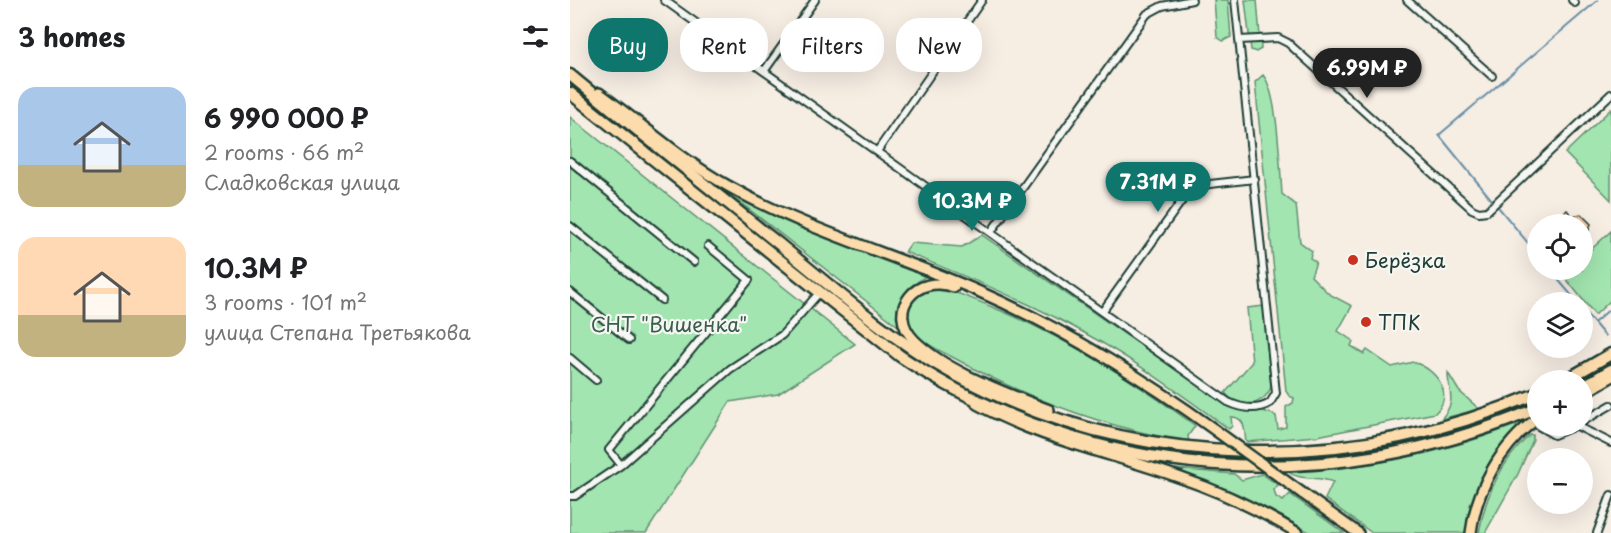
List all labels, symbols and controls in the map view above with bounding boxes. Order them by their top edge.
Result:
text: 3 homes [18,17,125,56]
chip: Buy [588,18,668,72]
chip: Rent [680,18,768,72]
chip: Filters [780,18,884,72]
chip: New [896,18,982,72]
icon: filters [519,20,552,53]
pin: 6.99M ₽ [1312,48,1422,99]
text: 6.99M ₽ [1327,52,1407,82]
text: 6 990 000 ₽ [204,98,368,137]
icon: home [66,111,138,183]
text: 2 rooms · 66 m² [204,137,364,167]
pin: 7.31M ₽ [1103,162,1213,213]
text: 7.31M ₽ [1120,166,1196,196]
text: Сладковская улица [204,167,400,197]
pin: 10.3M ₽ [917,181,1027,232]
text: 10.3M ₽ [932,185,1012,215]
map controls [1527,214,1593,514]
button: locate [1527,214,1593,280]
place label: Берёзка [1365,245,1446,275]
text: 10.3M ₽ [204,248,308,287]
marker: Берёзка [1346,253,1360,267]
icon: home [66,261,138,333]
text: 3 rooms · 101 m² [204,287,367,317]
button: layers [1527,292,1593,358]
place label: ТПК [1378,307,1420,337]
park label: СНТ "Вишенка" [591,309,747,339]
marker: ТПК [1359,315,1373,329]
text: улица Степана Третьякова [204,317,471,347]
button: + [1527,370,1593,436]
button: − [1527,448,1593,514]

